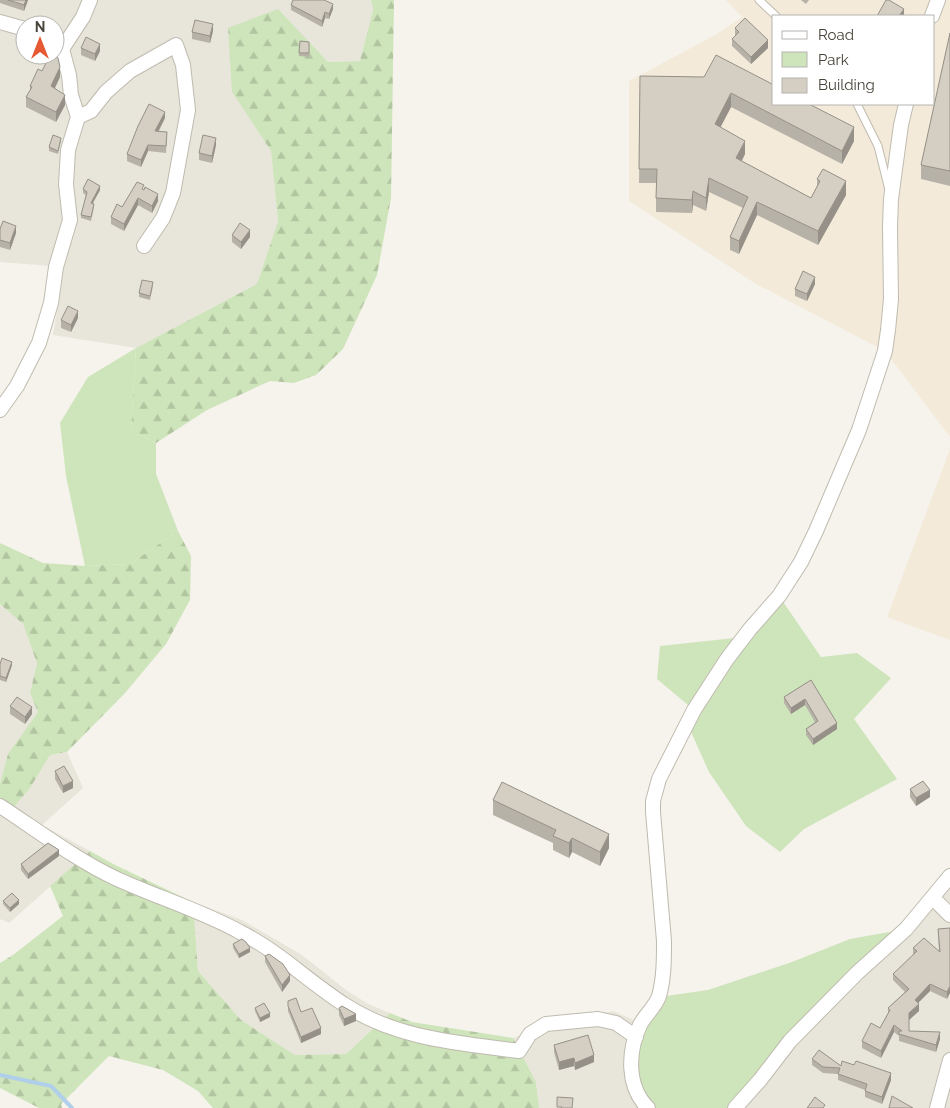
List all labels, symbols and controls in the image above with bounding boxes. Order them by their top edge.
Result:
north arrow [15,15,65,65]
legend [772,15,935,105]
text: N [35,19,45,35]
text: Road [818,26,854,44]
text: Park [818,51,849,69]
text: Building [818,76,875,94]

